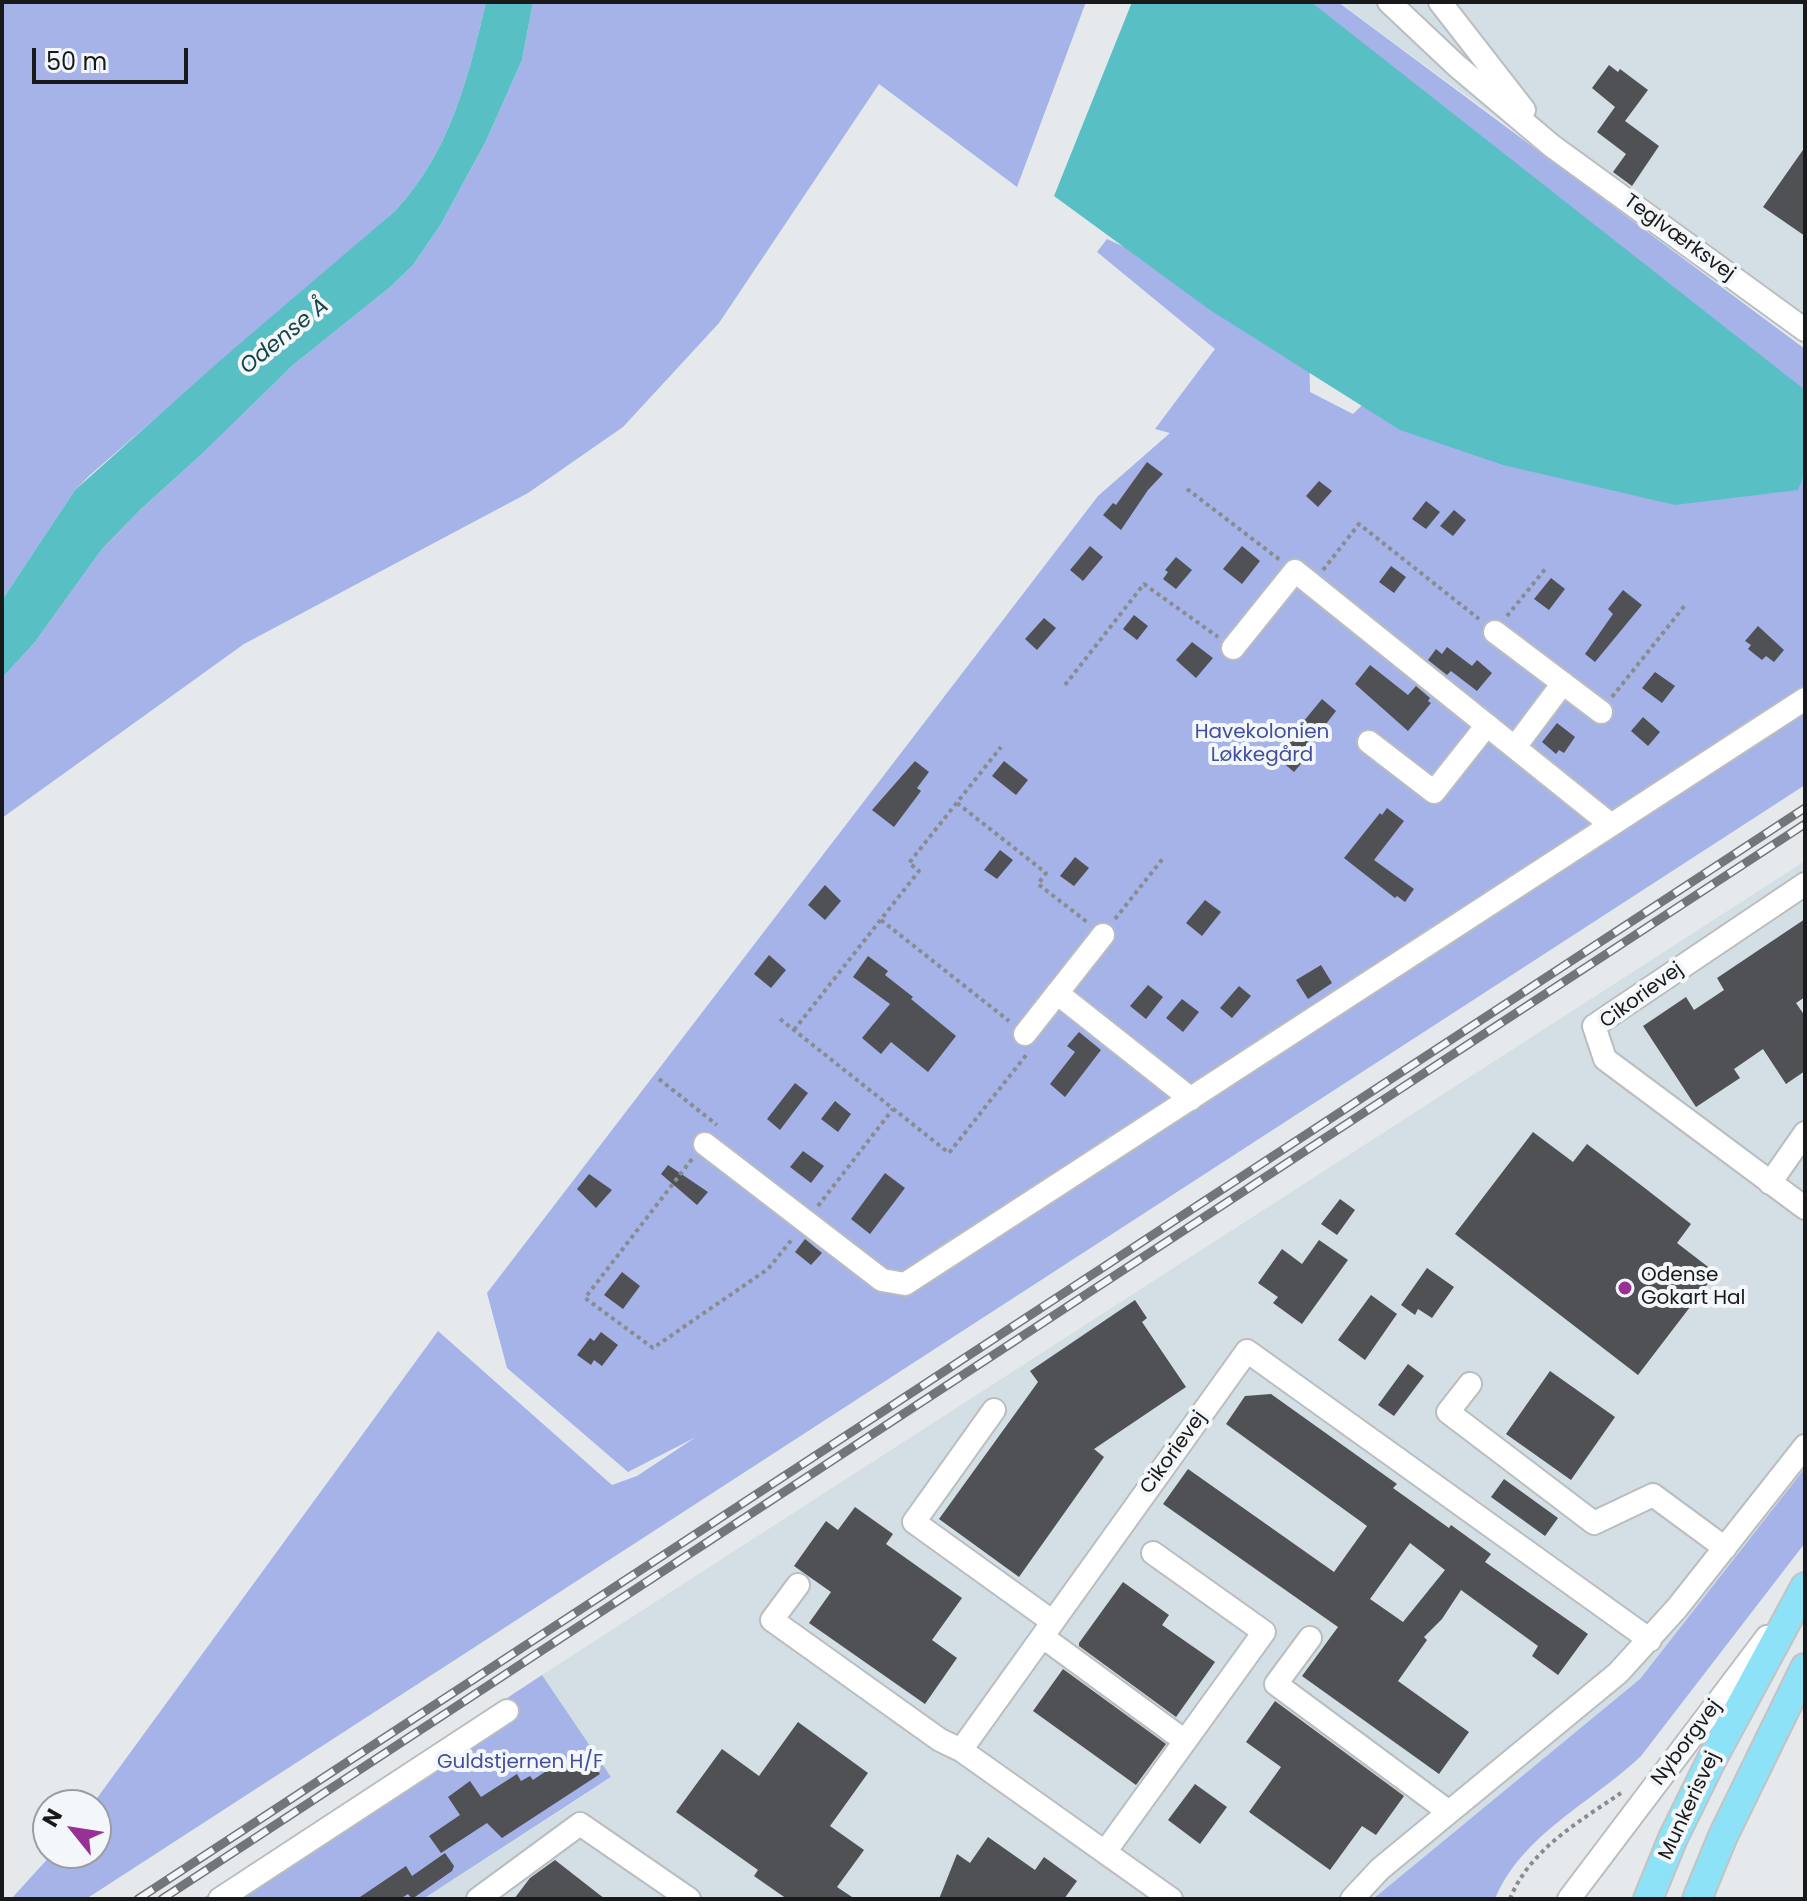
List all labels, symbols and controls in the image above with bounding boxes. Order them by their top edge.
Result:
scale bar [36,32,192,82]
text: 50 m [46,45,107,78]
street label: Teglværksvej [1619,190,1739,286]
water label: Odense Å [235,293,335,381]
park label: Havekolonien Løkkegård [1195,721,1329,768]
street label: Cikorievej [1596,958,1688,1034]
place label: Odense Gokart Hal [1641,1264,1746,1311]
marker: Odense Gokart Hal [1616,1279,1634,1297]
street label: Cikorievej [1136,1407,1212,1499]
street label: Nyborgvej [1647,1695,1727,1791]
street label: Munkerisvej [1654,1748,1726,1864]
park label: Guldstjernen H/F [437,1751,603,1775]
north arrow [32,1789,112,1869]
text: N [35,1803,70,1833]

